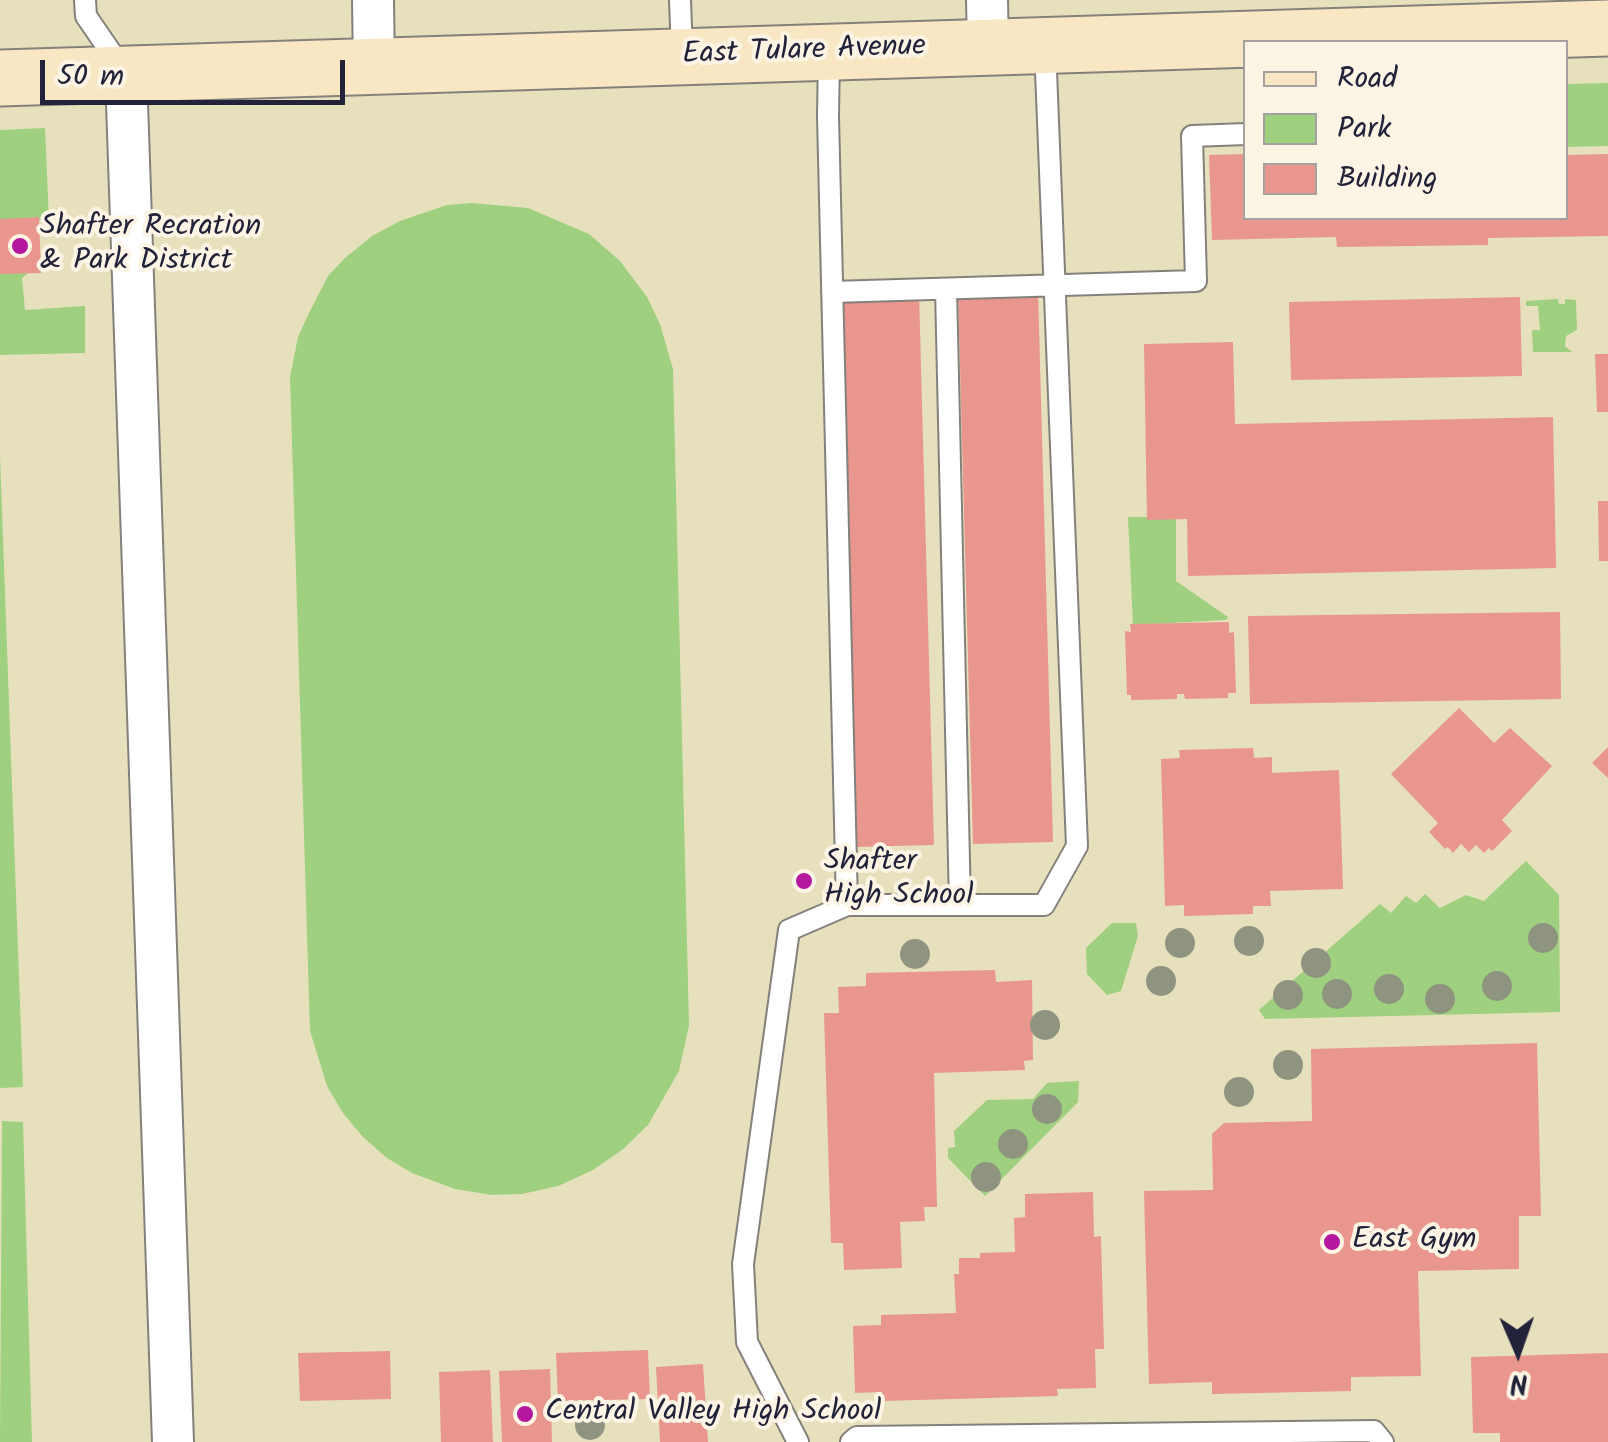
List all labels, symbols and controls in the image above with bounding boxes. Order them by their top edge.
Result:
street label: East Tulare Avenue [682,31,926,75]
scale bar [45,40,350,102]
legend [1243,40,1568,220]
text: 50 m [57,53,124,101]
text: Road [1337,55,1397,103]
text: Park [1337,105,1391,153]
text: Building [1337,155,1437,203]
place label: Shafter Recration & Park District [40,211,261,282]
marker: Shafter Recration & Park District [9,235,31,257]
place label: Shafter High School [824,846,973,916]
marker: Shafter High School [793,870,815,892]
place label: East Gym [1352,1224,1476,1260]
marker: East Gym [1321,1231,1343,1253]
north arrow [1468,1302,1568,1402]
text: N [1509,1360,1529,1405]
place label: Central Valley High School [545,1396,881,1432]
marker: Central Valley High School [514,1403,536,1425]

